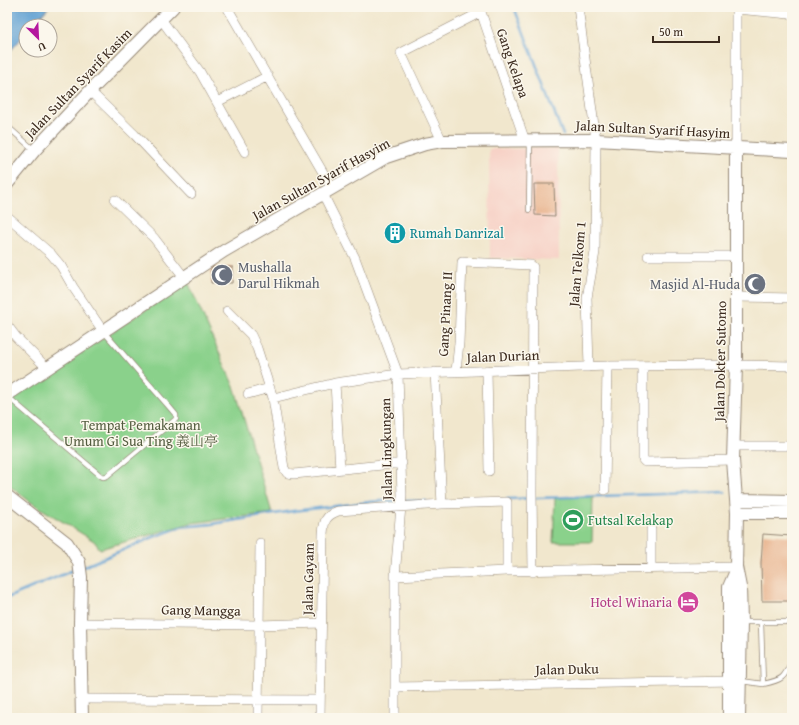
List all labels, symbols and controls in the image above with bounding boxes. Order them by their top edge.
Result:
north arrow [18,18,58,58]
scale bar [653,18,719,44]
street label: Jalan Sultan Syarif Kasim [18,23,137,144]
text: 50 m [659,23,683,40]
street label: Gang Kelapa [492,26,534,101]
text: U [35,38,49,56]
street label: Jalan Sultan Syarif Hasyim [573,115,731,143]
street label: Jalan Sultan Syarif Hasyim [247,132,394,226]
building icon: Rumah Danrizal [382,220,408,246]
street label: Jalan Telkom 1 [563,221,591,309]
place label: Rumah Danrizal [410,223,504,243]
place label: Mushalla Darul Hikmah [238,257,320,293]
mosque icon: Mushalla Darul Hikmah [209,262,235,288]
street label: Gang Pinang II [433,271,457,357]
mosque icon: Masjid Al-Huda [742,271,768,297]
place label: Masjid Al-Huda [650,274,740,294]
street label: Jalan Dokter Sutomo [709,300,731,424]
street label: Jalan Durian [464,345,540,367]
street label: Jalan Lingkungan [375,398,397,502]
park label: Tempat Pemakaman Umum Gi Sua Ting 義山亭 [64,415,218,451]
sports icon: Futsal Kelakap [560,507,586,533]
place label: Futsal Kelakap [588,510,674,530]
street label: Jalan Gayam [297,542,319,617]
hotel icon: Hotel Winaria [675,589,701,615]
place label: Hotel Winaria [590,592,672,612]
street label: Gang Mangga [161,599,241,621]
street label: Jalan Duku [533,658,599,680]

